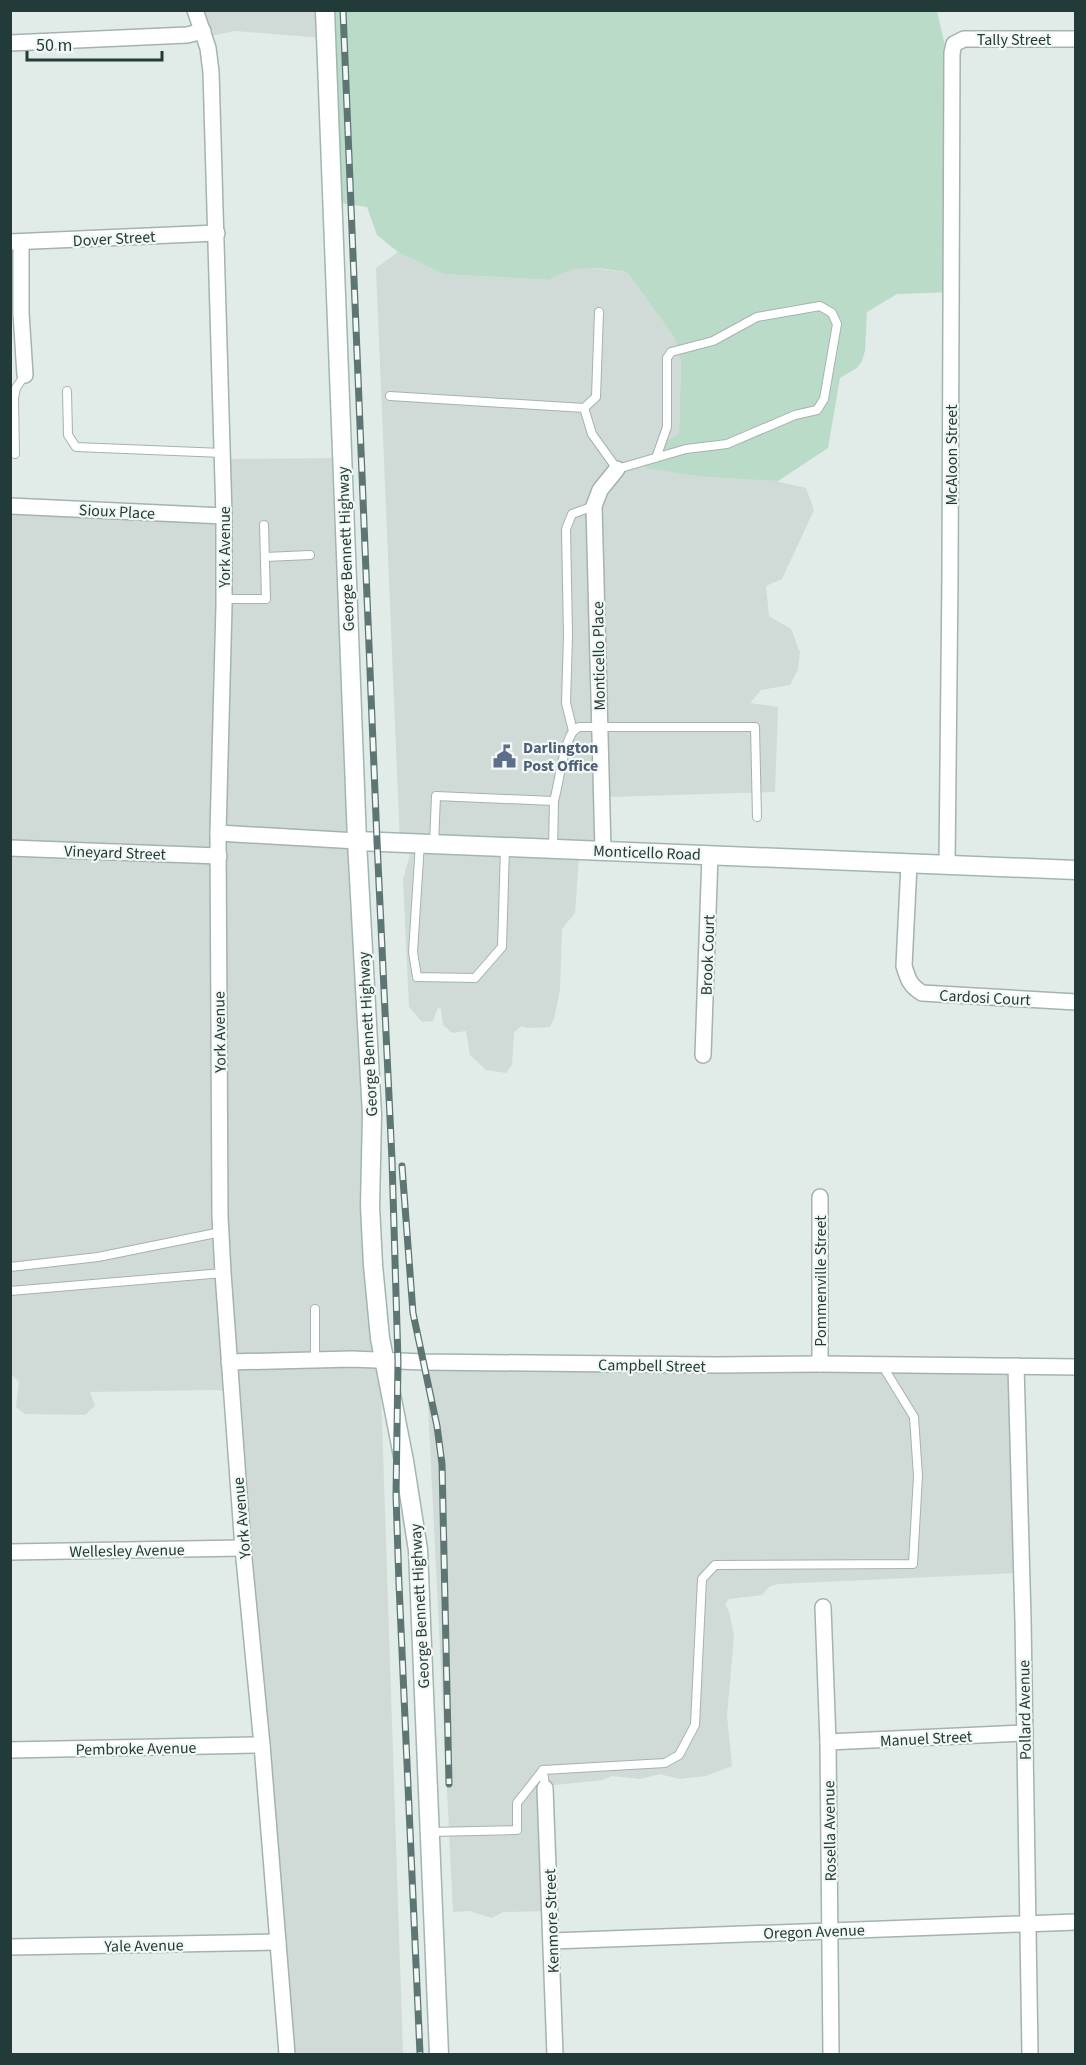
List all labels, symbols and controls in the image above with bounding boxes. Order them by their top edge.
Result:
scale bar [27,24,162,62]
street label: Tally Street [977,29,1052,51]
text: 50 m [36,33,72,58]
street label: Dover Street [72,226,156,252]
street label: McAloon Street [941,404,963,506]
street label: George Bennett Highway [332,466,360,632]
street label: Sioux Place [78,499,156,525]
street label: York Avenue [214,506,236,589]
street label: Monticello Place [587,601,611,711]
place label: Darlington Post Office [523,737,599,777]
public building icon: Darlington Post Office [492,743,518,769]
street label: Vineyard Street [64,840,167,866]
street label: Monticello Road [593,840,701,866]
street label: Brook Court [696,914,720,996]
street label: George Bennett Highway [353,950,383,1117]
street label: Cardosi Court [939,985,1032,1011]
street label: York Avenue [208,991,232,1074]
street label: Pommenville Street [810,1215,832,1347]
street label: Campbell Street [598,1354,707,1378]
street label: York Avenue [227,1476,257,1561]
street label: George Bennett Highway [405,1522,435,1689]
street label: Wellesley Avenue [69,1539,185,1563]
street label: Pollard Avenue [1013,1660,1037,1760]
street label: Manuel Street [879,1726,973,1752]
street label: Pembroke Avenue [75,1737,197,1761]
street label: Rosella Avenue [818,1780,842,1882]
street label: Kenmore Street [539,1868,565,1974]
street label: Oregon Avenue [763,1919,865,1945]
street label: Yale Avenue [103,1934,184,1958]

